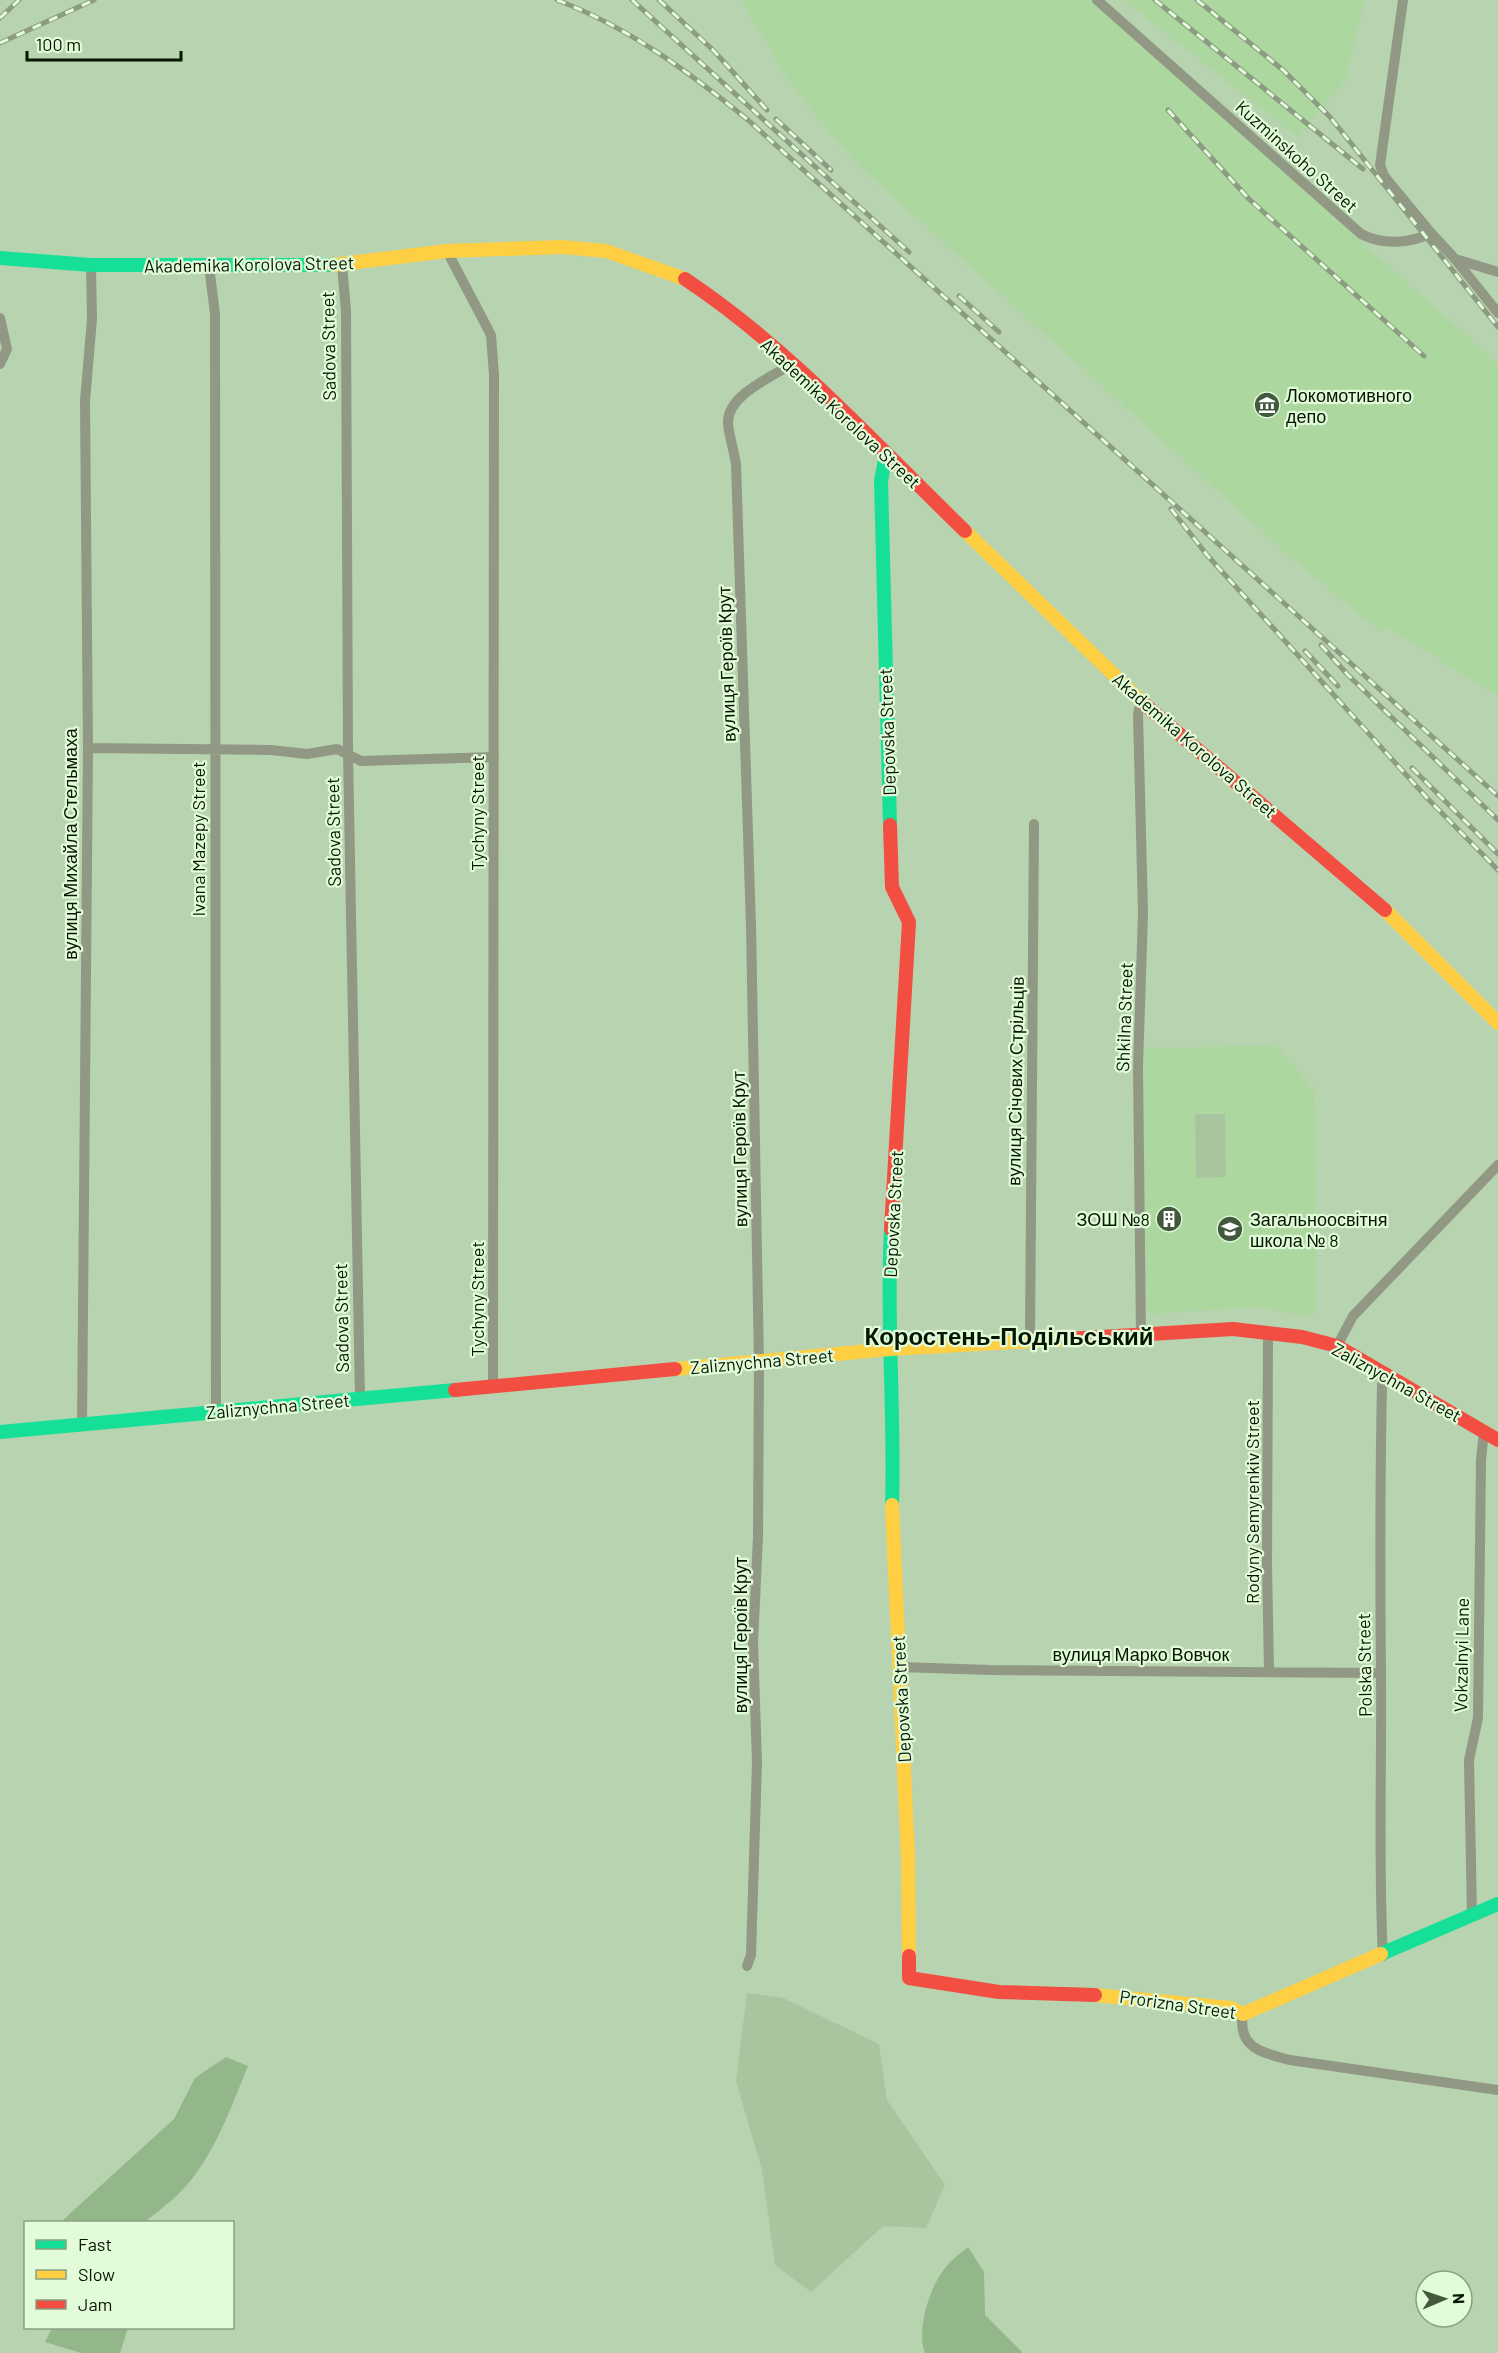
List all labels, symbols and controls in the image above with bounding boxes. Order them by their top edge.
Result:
scale bar [27,24,182,62]
text: 100 m [36,33,81,55]
street label: Kuzminskoho Street [1231,95,1363,217]
street label: Akademika Korolova Street [144,251,354,277]
street label: Sadova Street [316,291,340,401]
street label: Akademika Korolova Street [757,333,925,493]
place label: Локомотивного депо [1286,384,1412,427]
museum icon: Локомотивного депо [1252,390,1282,420]
street label: вулиця Героїв Крут [712,586,740,742]
street label: Depovska Street [874,668,900,796]
street label: Akademika Korolova Street [1108,668,1282,822]
street label: вулиця Михайла Стельмаха [59,727,81,960]
street label: Tychyny Street [466,755,488,871]
street label: Ivana Mazepy Street [187,761,209,917]
street label: Sadova Street [321,777,345,887]
street label: Shkilna Street [1111,962,1137,1072]
street label: вулиця Січових Стрільців [1002,976,1028,1186]
street label: вулиця Героїв Крут [727,1071,751,1227]
street label: Depovska Street [879,1150,907,1278]
building icon: ЗОШ №8 [1154,1204,1184,1234]
place label: ЗОШ №8 [1077,1208,1150,1230]
place label: Загальноосвітня школа № 8 [1250,1208,1387,1251]
school or university icon: Загальноосвітня школа № 8 [1215,1214,1245,1244]
street label: Tychyny Street [466,1241,488,1357]
street label: Sadova Street [329,1263,353,1373]
district label: Коростень-Подільський [865,1321,1153,1350]
street label: Zaliznychna Street [1329,1337,1465,1427]
street label: Zaliznychna Street [689,1344,835,1378]
street label: Zaliznychna Street [205,1389,351,1423]
street label: Rodyny Semyrenkiv Street [1241,1400,1263,1604]
street label: вулиця Героїв Крут [729,1557,751,1713]
street label: Vokzalnyi Lane [1449,1598,1473,1712]
street label: Polska Street [1352,1613,1376,1717]
street label: Depovska Street [887,1635,915,1763]
street label: вулиця Марко Вовчок [1053,1643,1230,1665]
street label: Prorizna Street [1118,1985,1238,2023]
legend [24,2221,234,2329]
text: Fast [78,2233,112,2255]
text: Slow [78,2263,115,2285]
north arrow [1414,2269,1474,2329]
text: Jam [78,2293,112,2315]
text: N [1450,2293,1469,2304]

